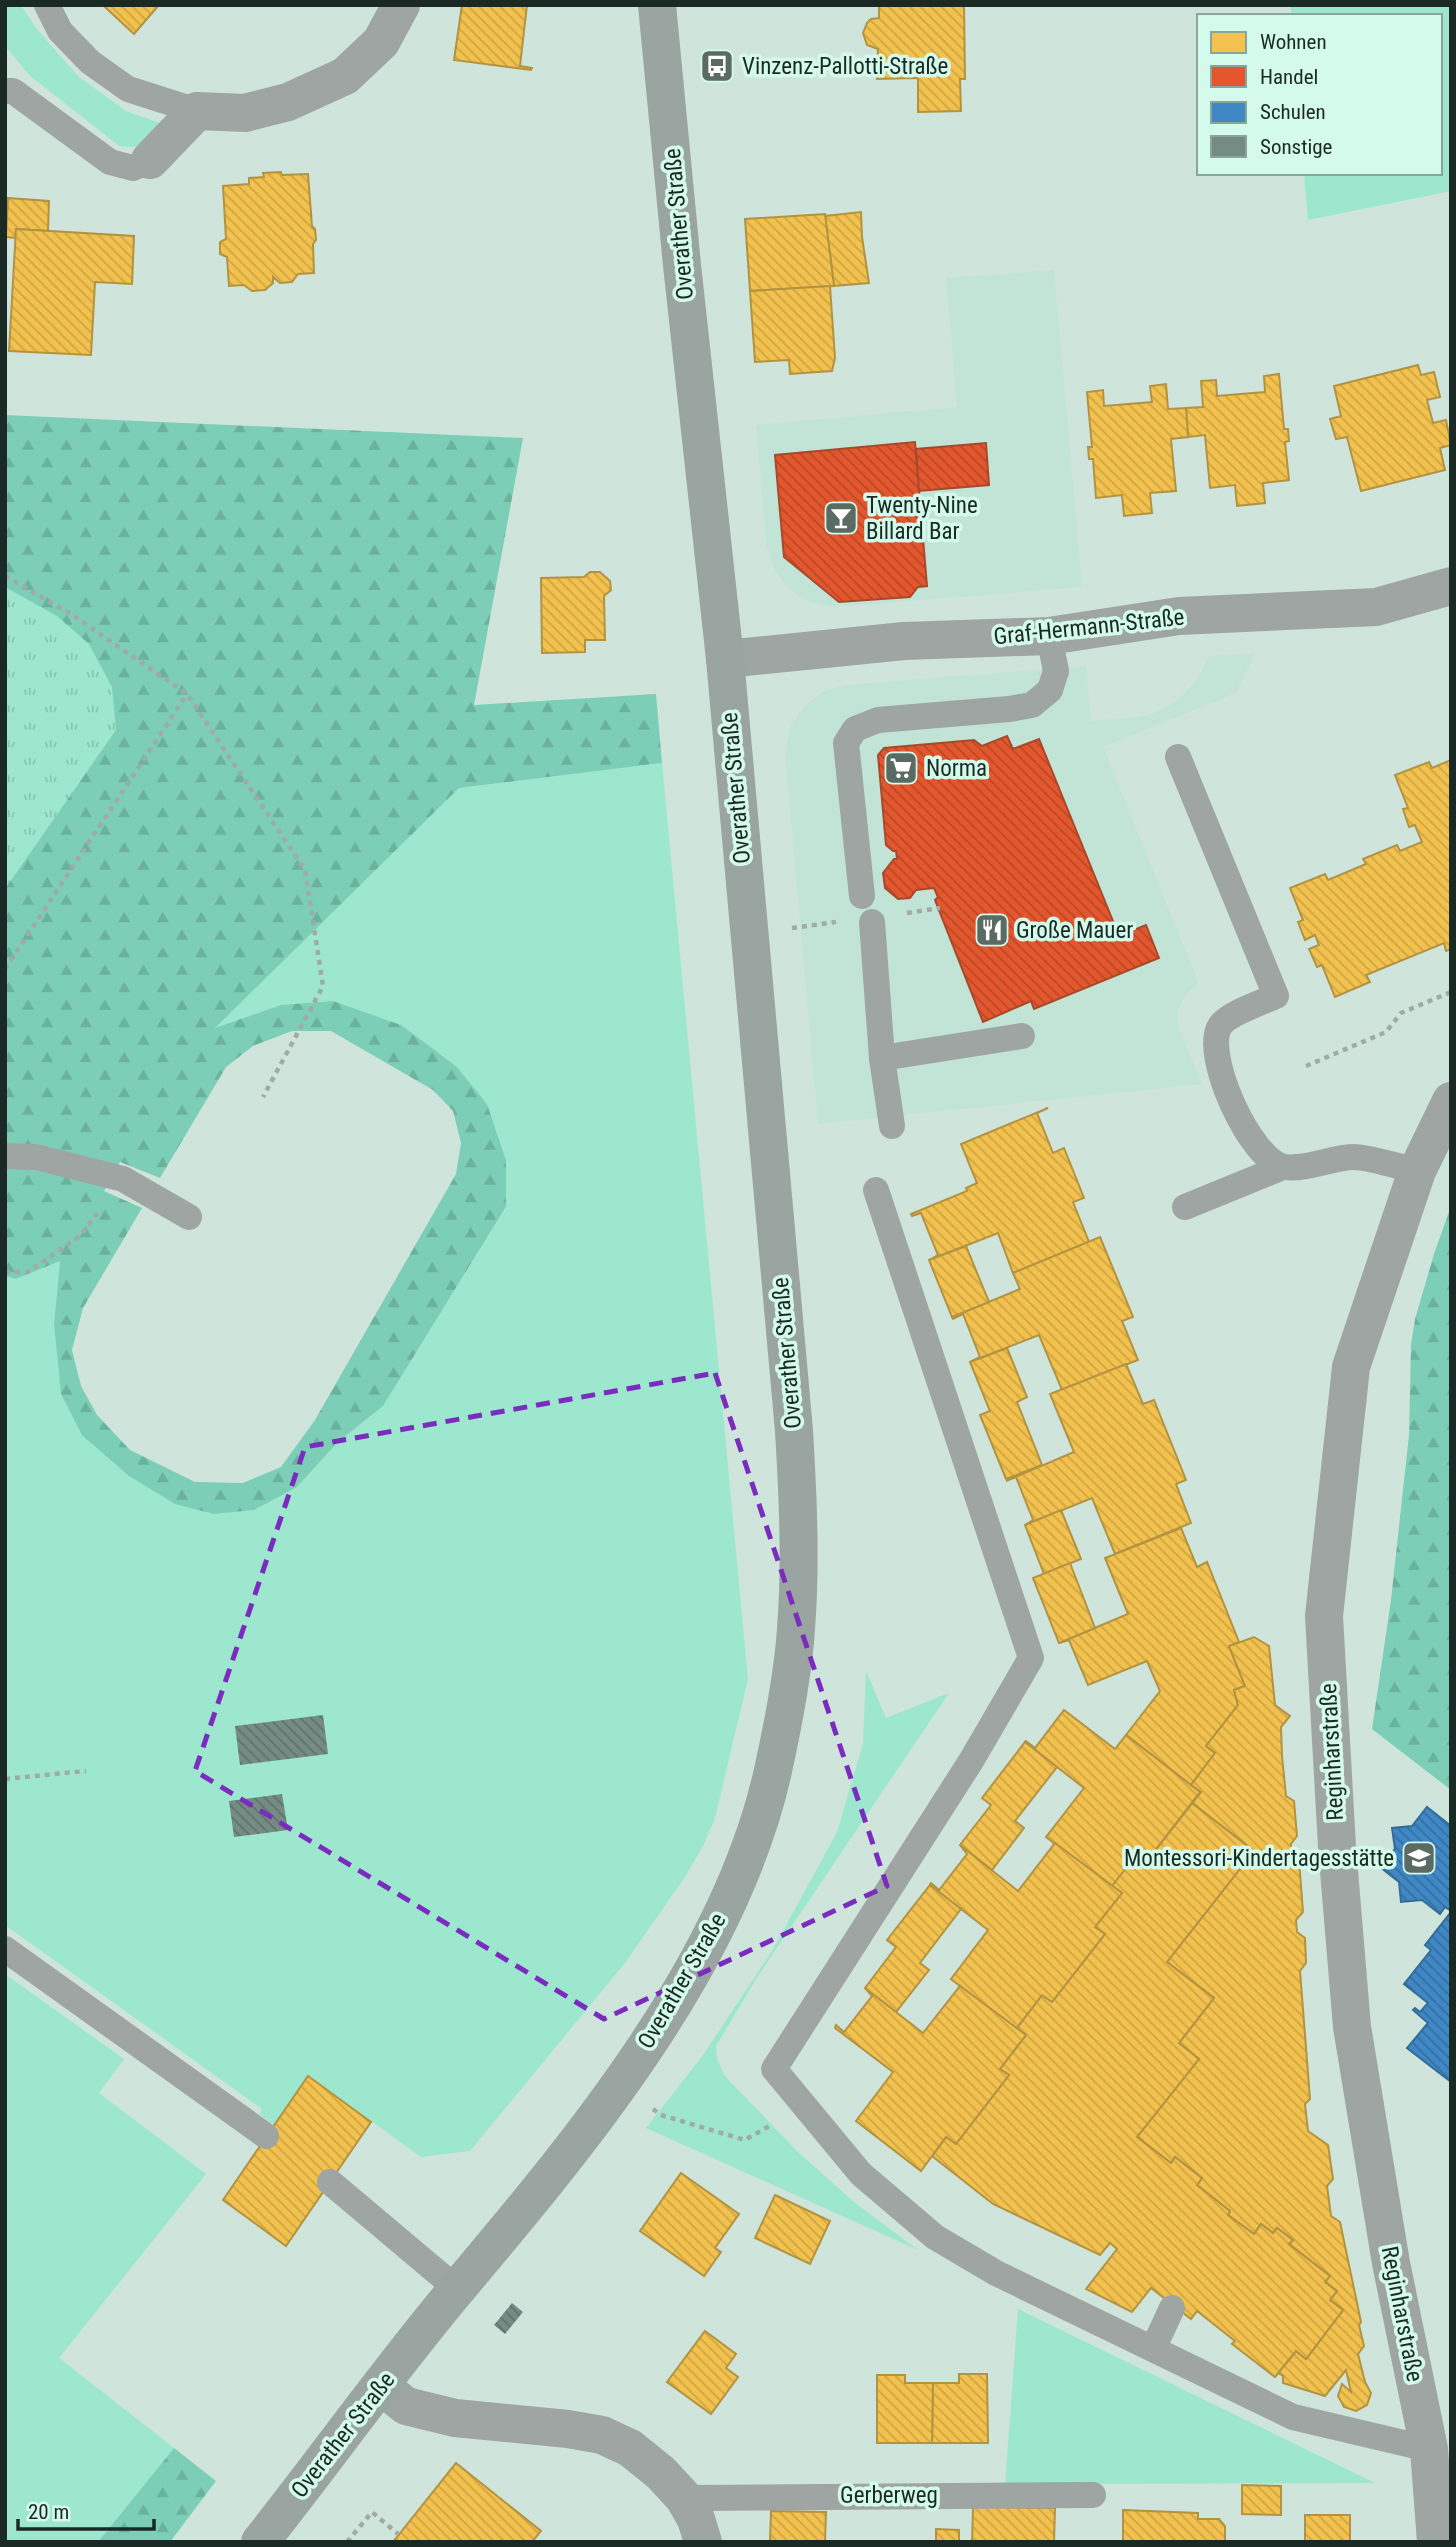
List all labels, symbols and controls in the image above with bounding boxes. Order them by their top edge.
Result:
legend [1197,14,1442,175]
text: Wohnen [1260,30,1327,54]
bus stop icon: Vinzenz-Pallotti-Straße [698,47,736,85]
place label: Vinzenz-Pallotti-Straße [742,53,948,80]
text: Handel [1260,65,1318,89]
text: Schulen [1260,100,1326,124]
text: Sonstige [1260,135,1333,159]
street label: Overather Straße [659,147,699,301]
place label: Twenty-Nine Billard Bar [866,492,978,545]
bar icon: Twenty-Nine Billard Bar [822,499,860,537]
street label: Graf-Hermann-Straße [992,604,1186,650]
street label: Overather Straße [716,711,756,865]
supermarket icon: Norma [882,749,920,787]
place label: Norma [926,755,987,782]
restaurant icon: Große Mauer [973,911,1011,949]
place label: Große Mauer [1016,917,1133,944]
street label: Overather Straße [767,1276,807,1430]
street label: Reginharstraße [1315,1683,1349,1821]
school or university icon: Montessori-Kindertagesstätte [1400,1839,1438,1877]
place label: Montessori-Kindertagesstätte [1124,1845,1394,1872]
street label: Overather Straße [632,1908,732,2054]
street label: Reginharstraße [1376,2244,1428,2384]
street label: Overather Straße [286,2367,400,2503]
street label: Gerberweg [840,2482,938,2509]
scale bar [18,2488,154,2532]
text: 20 m [28,2500,69,2524]

